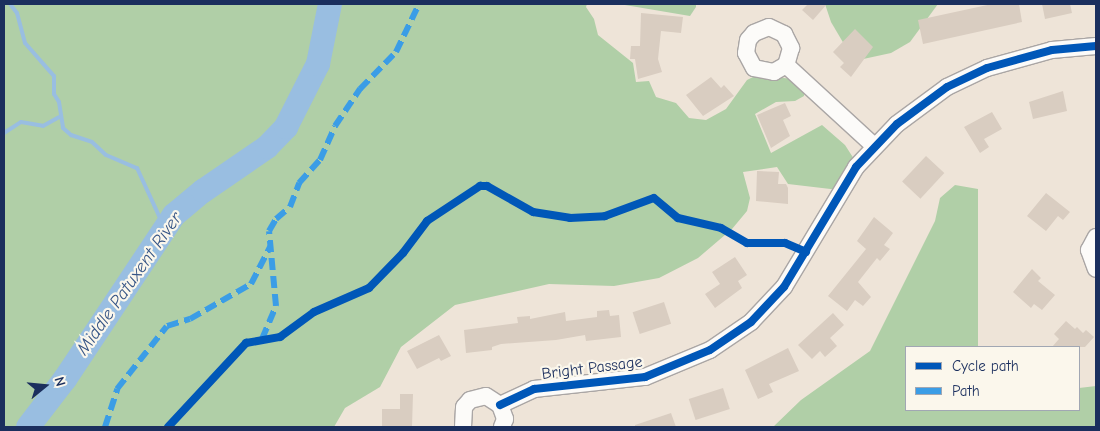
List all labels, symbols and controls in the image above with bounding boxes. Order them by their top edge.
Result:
water label: Middle Patuxent River [73,209,187,359]
legend [905,346,1080,411]
street label: Bright Passage [540,352,644,384]
text: Cycle path [952,357,1019,375]
north arrow [20,361,70,411]
text: N [50,375,69,388]
text: Path [952,382,980,400]

